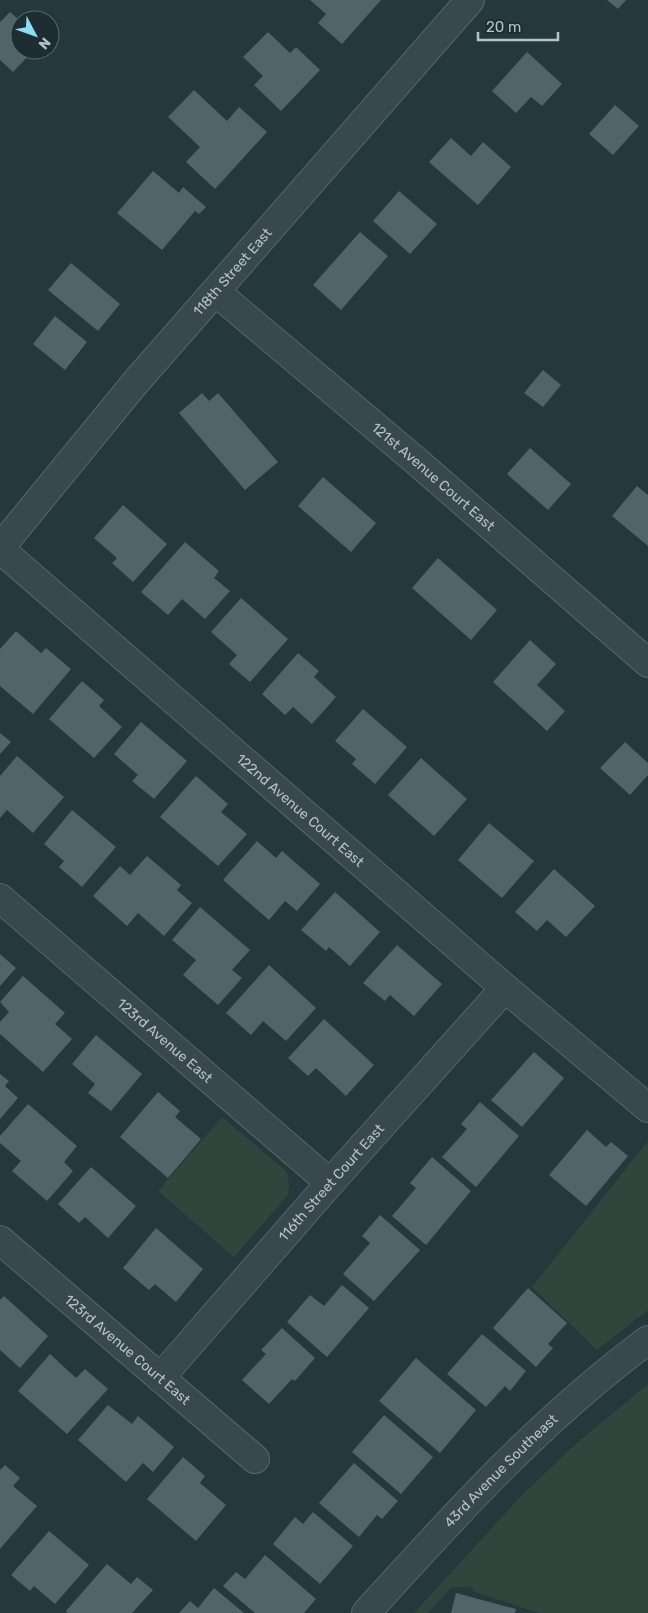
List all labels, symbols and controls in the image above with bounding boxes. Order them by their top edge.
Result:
north arrow [10,10,60,60]
scale bar [478,10,558,42]
text: 20 m [486,18,521,36]
text: N [35,34,54,53]
street label: 118th Street East [190,224,276,320]
street label: 121st Avenue Court East [368,419,498,535]
street label: 122nd Avenue Court East [233,750,368,871]
street label: 123rd Avenue East [113,995,216,1087]
street label: 116th Street Court East [275,1120,388,1245]
street label: 123rd Avenue Court East [61,1291,194,1409]
street label: 43rd Avenue Southeast [441,1410,562,1531]

